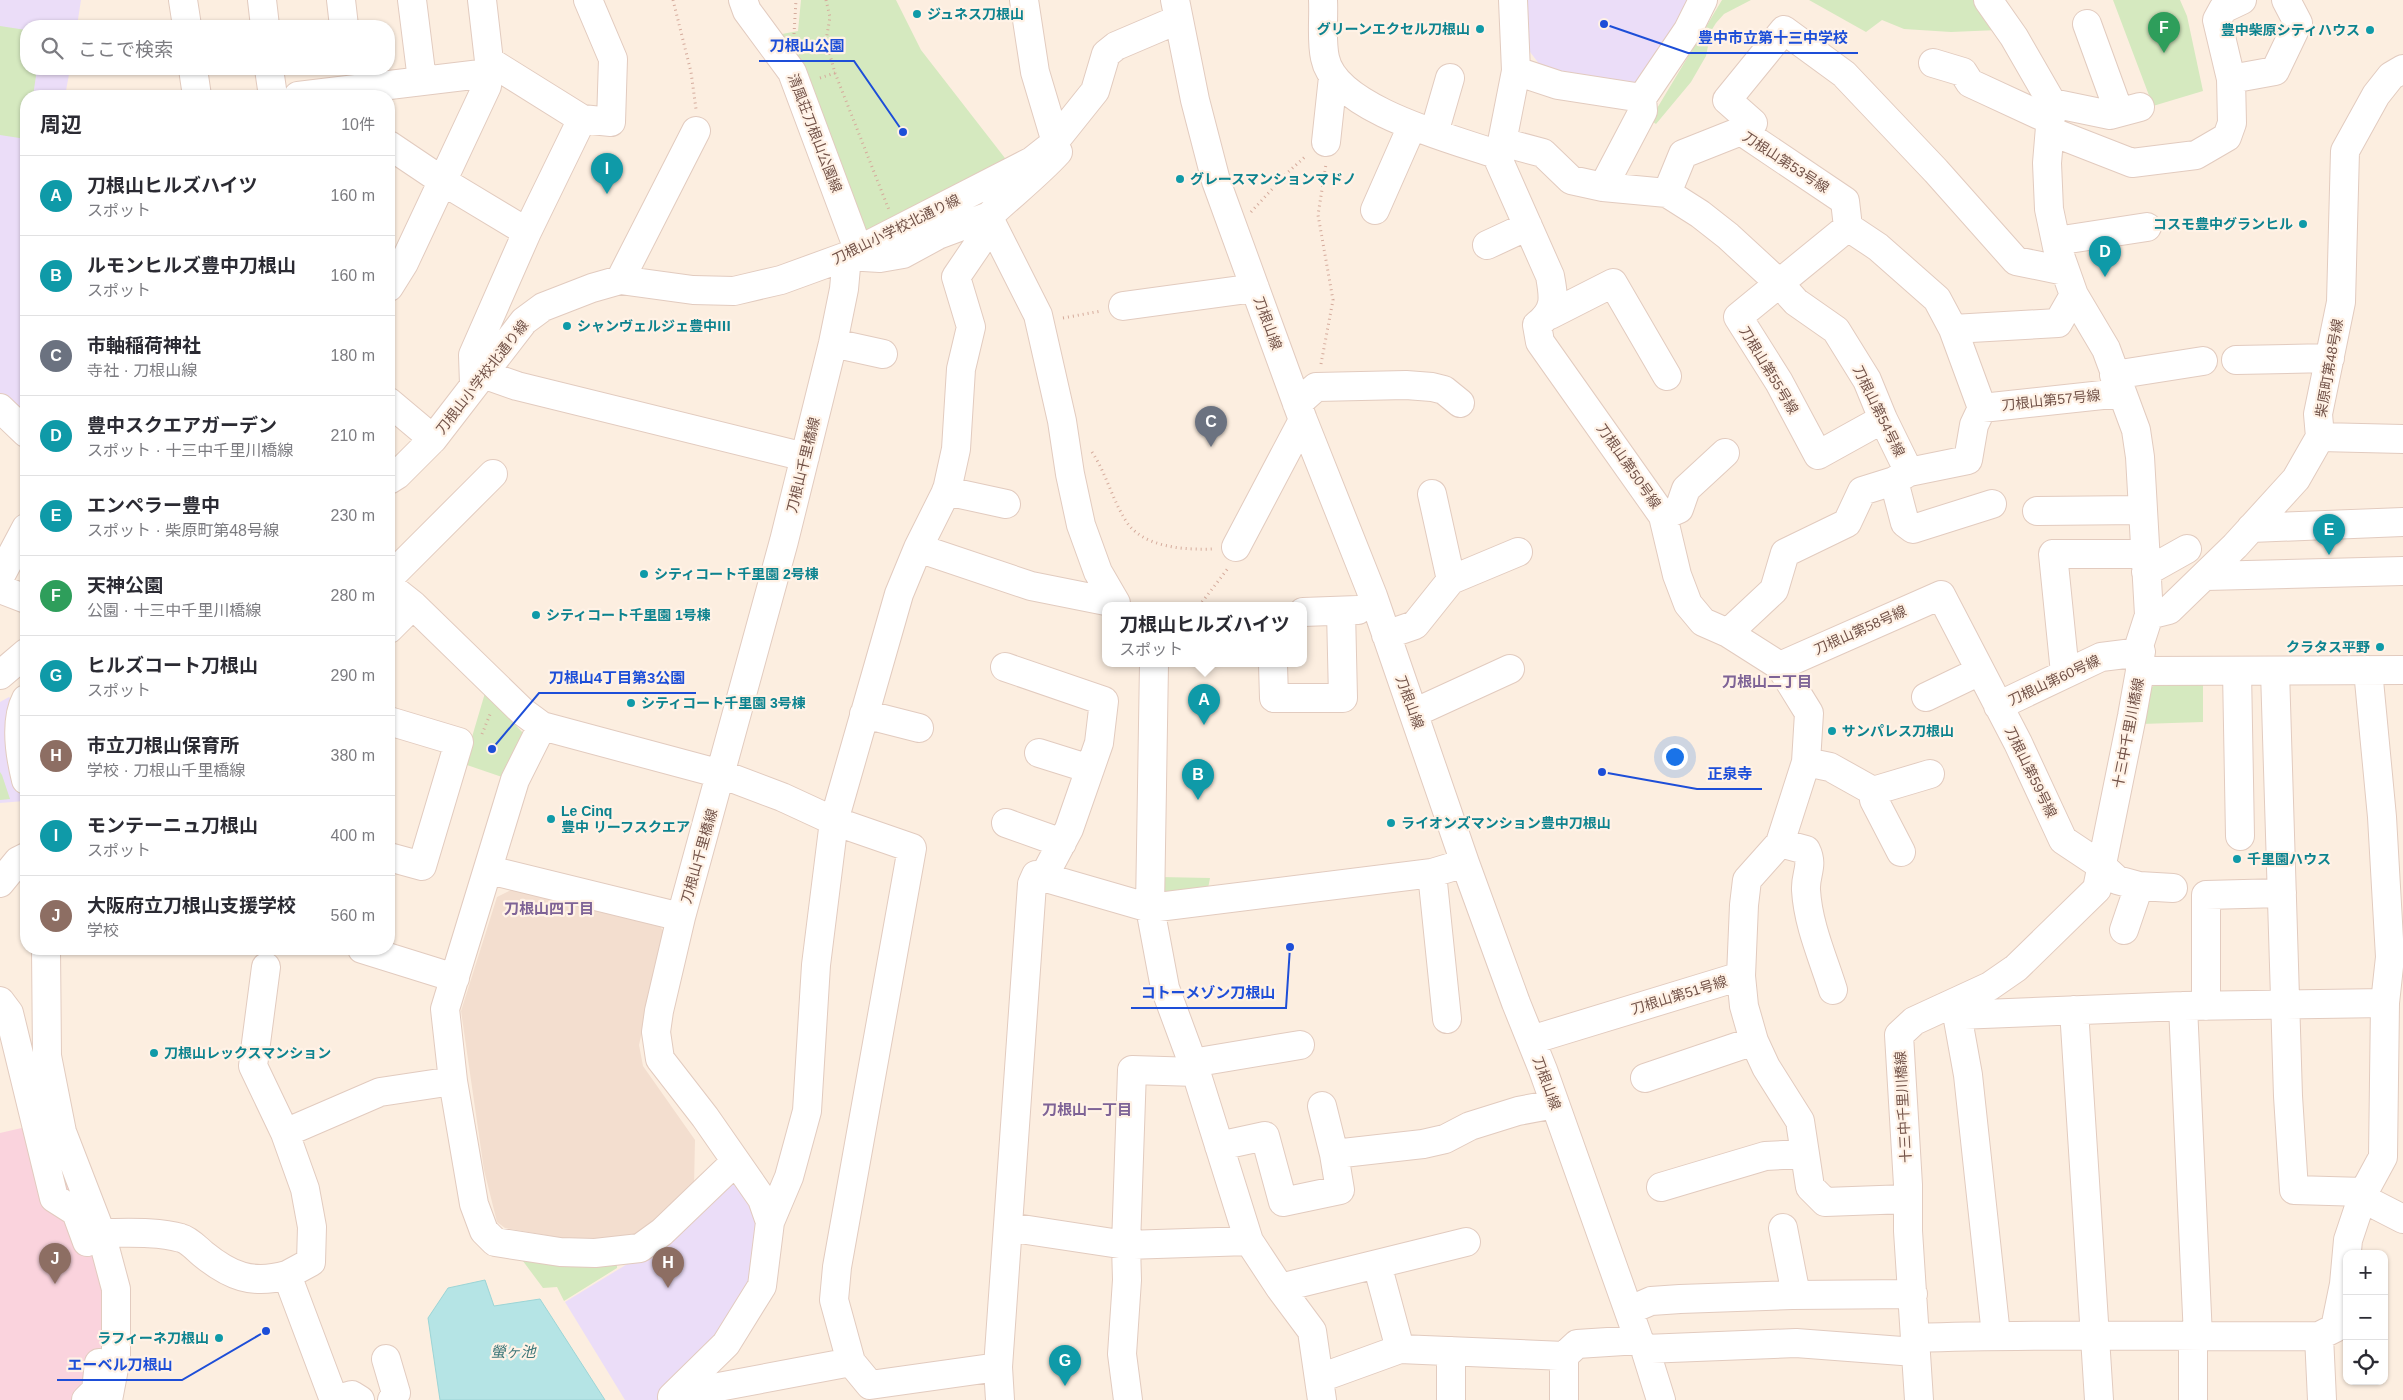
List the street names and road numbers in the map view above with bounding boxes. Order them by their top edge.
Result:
street label: 清風荘刀根山公園線 [785,71,845,195]
street label: 刀根山第53号線 [1740,128,1832,196]
street label: 刀根山小学校北通り線 [830,191,962,267]
street label: 刀根山線 [1251,294,1285,352]
street label: 刀根山小学校北通り線 [433,317,531,437]
street label: 柴原町第48号線 [2312,318,2346,418]
street label: 刀根山第55号線 [1736,323,1802,417]
street label: 刀根山第54号線 [1850,363,1908,459]
street label: 刀根山第57号線 [2001,387,2101,413]
street label: 刀根山千里橋線 [783,416,823,514]
street label: 刀根山第50号線 [1594,421,1664,511]
street label: 刀根山第58号線 [1811,602,1909,658]
street label: 刀根山第60号線 [2005,652,2103,708]
street label: 刀根山線 [1393,673,1427,731]
street label: 十三中千里川橋線 [2109,677,2147,789]
street label: 刀根山第59号線 [2002,724,2060,820]
street label: 刀根山千里橋線 [678,807,720,905]
street label: 刀根山第51号線 [1629,973,1729,1017]
street label: 十三中千里川橋線 [1892,1051,1914,1163]
street label: 刀根山線 [1530,1054,1564,1112]

